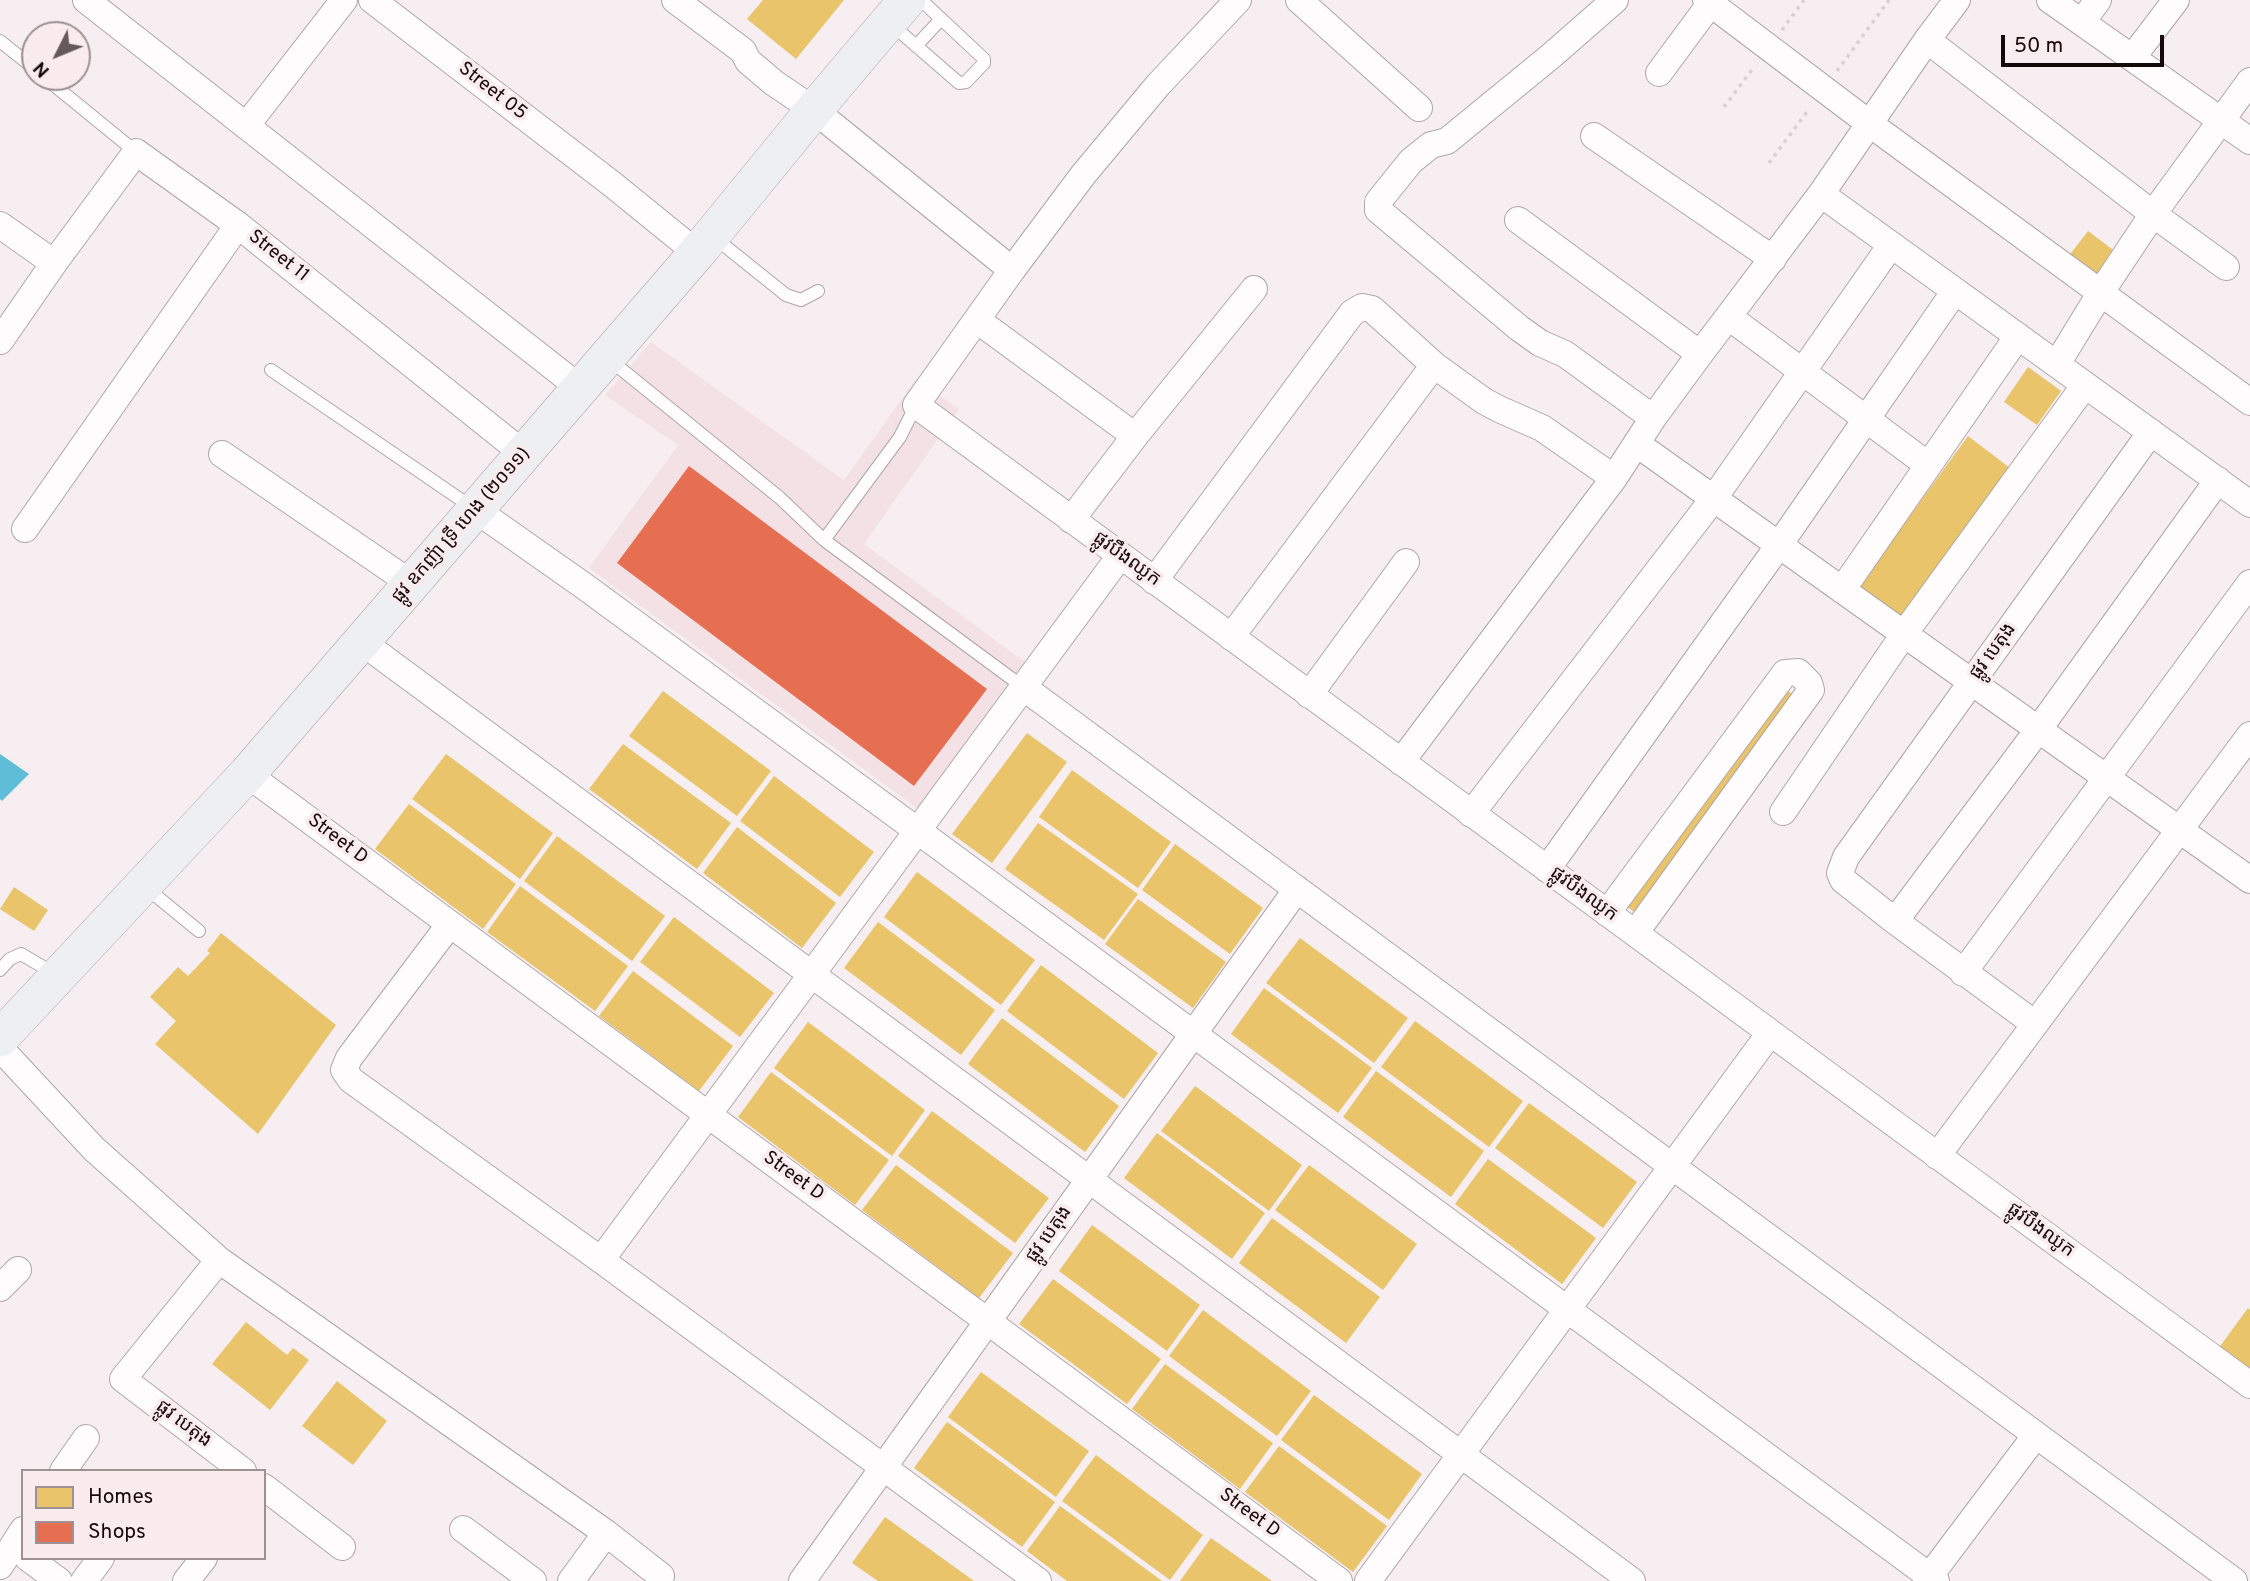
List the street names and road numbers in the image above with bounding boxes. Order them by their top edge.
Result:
street label: Street 05 [453,58,531,126]
street label: Street 11 [243,226,313,288]
street label: ផ្លូវ ឧកញ៉ា ទ្រី ហេង (២០១១) [388,443,536,609]
street label: ផ្លូវបឹងឈូក [1088,528,1164,592]
street label: ផ្លូវ បេតុង [1966,619,2022,685]
street label: Street D [302,810,372,870]
street label: ផ្លូវបឹងឈូក [1545,863,1621,927]
street label: Street D [758,1147,828,1207]
street label: ផ្លូវបឹងឈូក [2002,1199,2078,1263]
street label: ផ្លូវ បេតុង [1022,1202,1078,1268]
street label: ផ្លូវ បេតុង [150,1397,216,1453]
street label: Street D [1214,1484,1284,1544]

